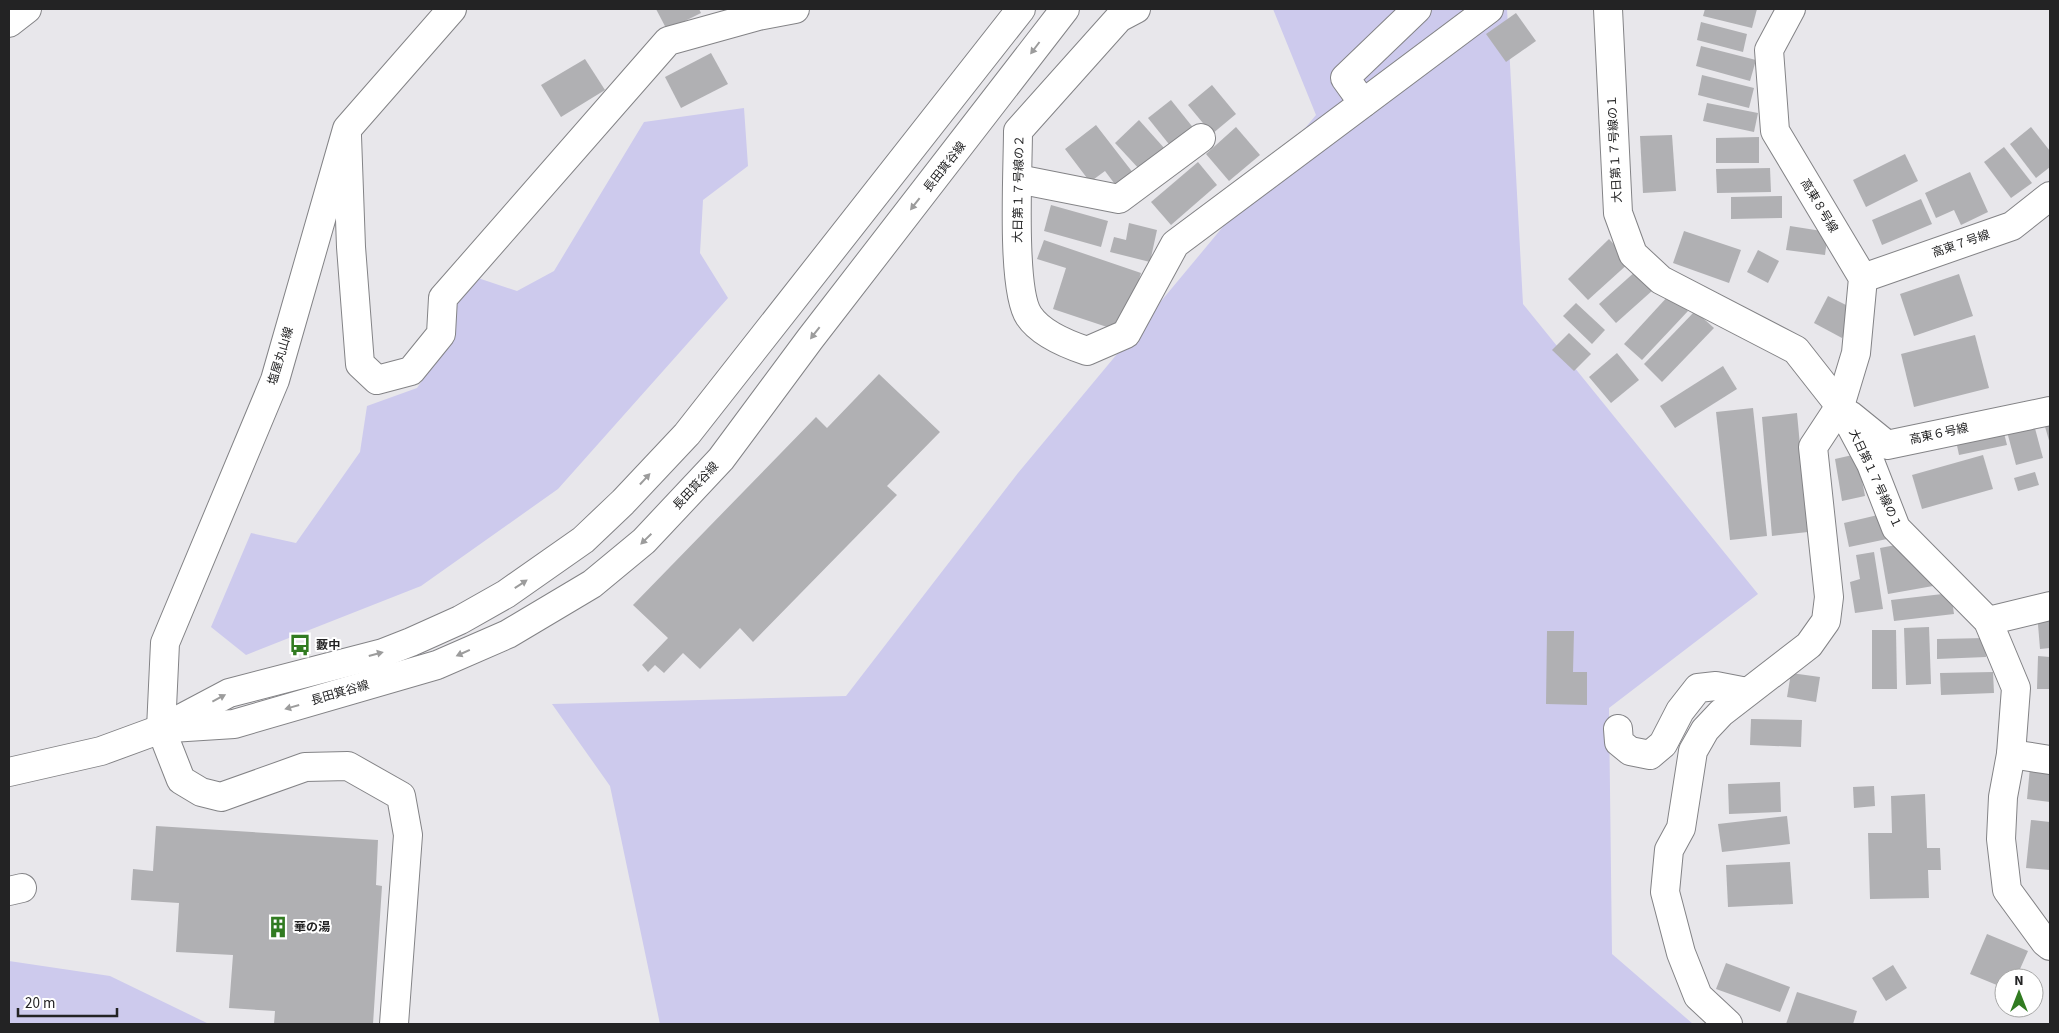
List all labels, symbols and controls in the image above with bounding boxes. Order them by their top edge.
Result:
one-way arrow [1030,41,1041,54]
street label: 大日第１７号線の１ [1604,95,1626,203]
street label: 大日第１７号線の２ [1010,135,1028,243]
street label: 長田箕谷線 [920,138,970,196]
street label: 高東８号線 [1796,176,1842,236]
one-way arrow [910,198,921,211]
street label: 高東７号線 [1930,226,1992,262]
street label: 塩屋丸山線 [264,325,298,387]
one-way arrow [810,326,821,339]
street label: 高東６号線 [1908,419,1970,449]
street label: 大日第１７号線の１ [1844,426,1906,532]
street label: 長田箕谷線 [669,458,723,514]
one-way arrow [639,473,651,485]
one-way arrow [640,533,652,545]
one-way arrow [515,579,528,588]
bus stop icon: 藪中 [287,632,313,658]
place label: 藪中 [316,637,340,654]
one-way arrow [368,650,383,658]
one-way arrow [456,650,470,658]
street label: 長田箕谷線 [309,677,371,709]
one-way arrow [212,694,227,702]
one-way arrow [284,704,299,712]
building icon: 華の湯 [265,914,291,940]
place label: 華の湯 [294,919,330,936]
north arrow [1994,968,2044,1018]
text: N [2014,971,2024,991]
scale bar [18,986,116,1018]
text: 20 m [25,993,55,1014]

